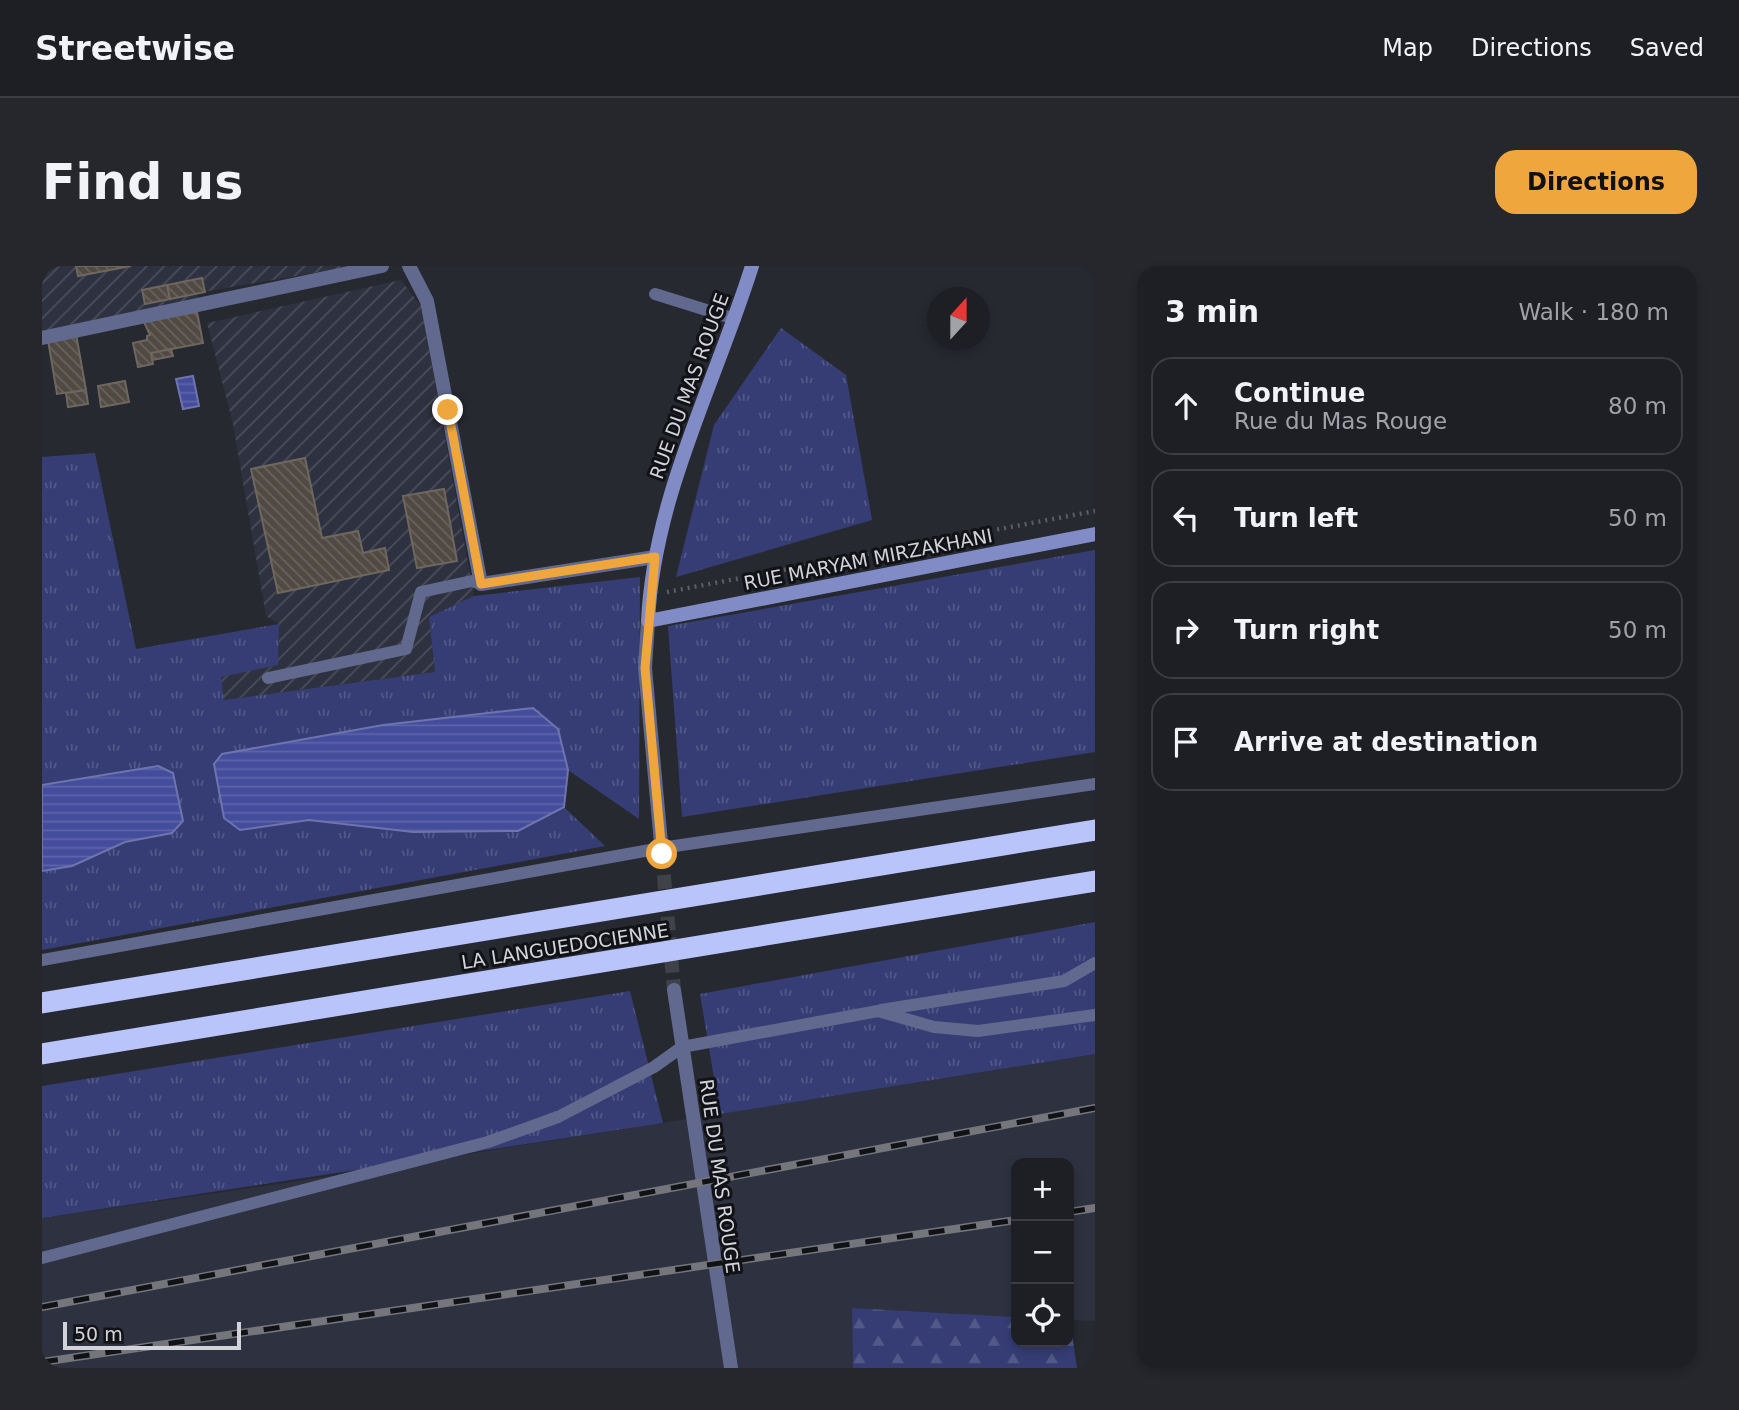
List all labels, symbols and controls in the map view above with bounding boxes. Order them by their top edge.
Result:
text: Streetwise [35,29,235,68]
text: Map [1382,34,1433,62]
text: Directions [1471,34,1592,62]
text: Saved [1630,34,1704,62]
button: Directions [1495,150,1697,214]
text: Find us [42,154,243,211]
north arrow [927,287,990,350]
street label: RUE DU MAS ROUGE [645,290,733,482]
text: 3 min [1165,294,1259,329]
text: Walk · 180 m [1518,299,1669,325]
text: Continue [1234,378,1365,408]
icon: ahead [1167,387,1205,425]
text: 80 m [1608,393,1667,419]
route end [432,394,463,425]
text: Rue du Mas Rouge [1234,408,1447,434]
icon: left [1167,499,1205,537]
text: Turn left [1234,503,1358,533]
text: 50 m [1608,505,1667,531]
street label: RUE MARYAM MIRZAKHANI [742,524,994,594]
icon: right [1167,611,1205,649]
text: Turn right [1234,615,1379,645]
text: 50 m [1608,617,1667,643]
icon: arrive [1167,723,1205,761]
text: Arrive at destination [1234,727,1538,757]
route start [646,838,677,869]
street label: LA LANGUEDOCIENNE [460,919,670,973]
street label: RUE DU MAS ROUGE [695,1077,745,1275]
map controls [1011,1158,1074,1347]
button: + [1011,1158,1074,1221]
button: − [1011,1221,1074,1284]
button: locate [1011,1284,1074,1347]
scale bar [63,1319,242,1351]
text: 50 m [74,1323,123,1345]

